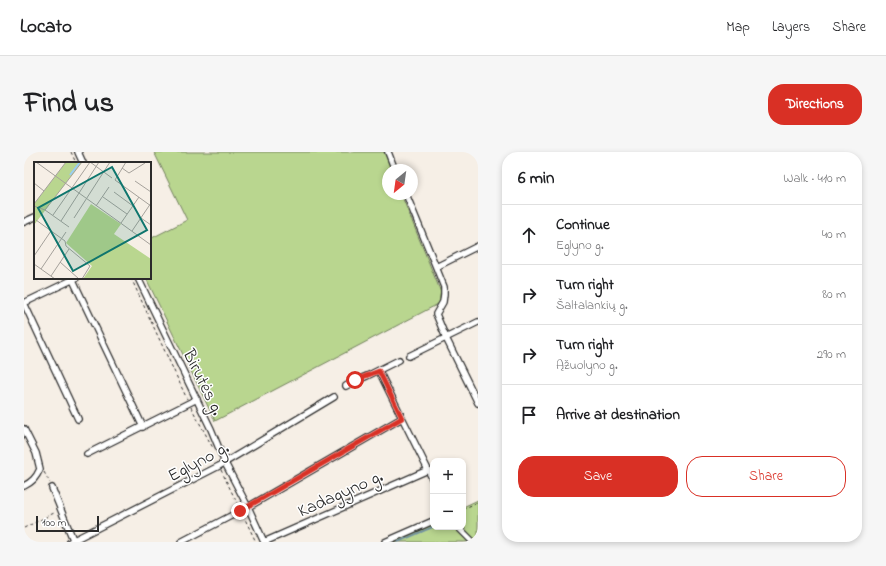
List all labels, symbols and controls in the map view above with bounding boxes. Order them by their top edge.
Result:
text: Locato [20,14,72,41]
text: Map [726,17,750,38]
text: Layers [772,17,810,38]
text: Share [832,17,866,38]
text: Find us [24,84,114,125]
button: Directions [768,84,862,125]
inset map [34,162,151,279]
north arrow [382,164,418,200]
text: 6 min [518,166,554,191]
text: Walk · 410 m [783,169,846,188]
text: Continue [556,214,610,236]
icon: ahead [518,224,540,246]
text: 40 m [822,225,846,244]
text: Eglyno g. [556,236,604,255]
text: Turn right [556,274,614,296]
icon: right [518,284,540,306]
text: 80 m [822,285,846,304]
text: Šaltalankių g. [556,296,628,315]
text: Turn right [556,334,614,356]
street label: Birutės g. [174,344,230,421]
icon: right [518,344,540,366]
text: 290 m [817,345,846,364]
text: Ąžuolyno g. [556,356,618,375]
route start [346,371,364,389]
icon: arrive [518,404,540,426]
text: Arrive at destination [556,404,680,426]
street label: Eglyno g. [164,436,235,491]
button: Save [518,456,678,497]
button: Share [686,456,846,497]
map controls [430,458,466,530]
button: + [430,458,466,494]
street label: Kadagyno g. [294,464,388,526]
button: − [430,494,466,530]
route end [231,502,249,520]
scale bar [36,514,99,533]
text: 100 m [42,515,66,531]

